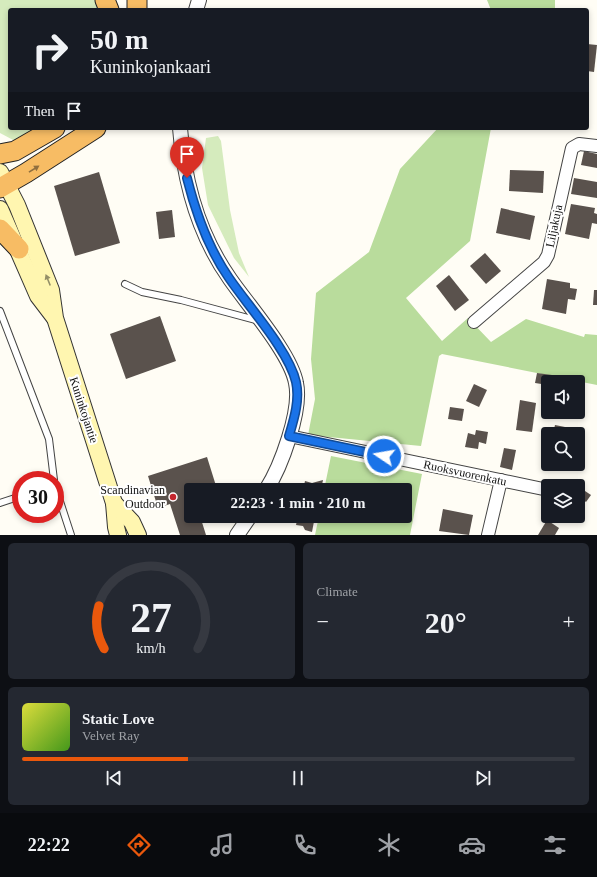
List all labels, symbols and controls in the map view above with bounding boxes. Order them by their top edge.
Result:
icon: right [24,24,76,76]
text: 50 m [90,24,148,55]
text: Kuninkojankaari [90,57,211,77]
icon: arrive [63,100,85,122]
text: Then [24,103,55,119]
pin [170,137,204,178]
icon: arrive [176,143,198,165]
one-way arrow [28,165,40,172]
street label: Liljakuja [543,203,565,249]
one-way arrow [44,274,50,286]
street label: Kuninkojantie [67,375,101,445]
map controls [541,375,585,523]
button: sound [541,375,585,419]
button: search [541,427,585,471]
position arrow [363,435,405,477]
street label: Ruoksvuorenkatu [422,457,508,489]
speed limit sign: 30 [12,471,64,523]
button: layers [541,479,585,523]
place label: Scandinavian Outdoor [100,483,165,511]
marker: Scandinavian Outdoor [168,492,178,502]
text: 22:23 · 1 min · 210 m [231,495,366,511]
text: Climate [317,584,358,599]
text: 27 [130,595,172,641]
text: 20° [425,606,467,639]
text: − [317,609,329,634]
text: + [563,609,575,634]
text: km/h [137,640,166,656]
text: Static Love [82,711,154,727]
text: Velvet Ray [82,728,139,743]
icon: previous [103,767,125,789]
icon: pause [287,767,309,789]
icon: next [472,767,494,789]
icon: directions [125,831,153,859]
icon: music [208,831,236,859]
icon: phone [291,831,319,859]
icon: climate [375,831,403,859]
icon: car [458,831,486,859]
icon: filters [541,831,569,859]
text: 22:22 [28,835,70,855]

